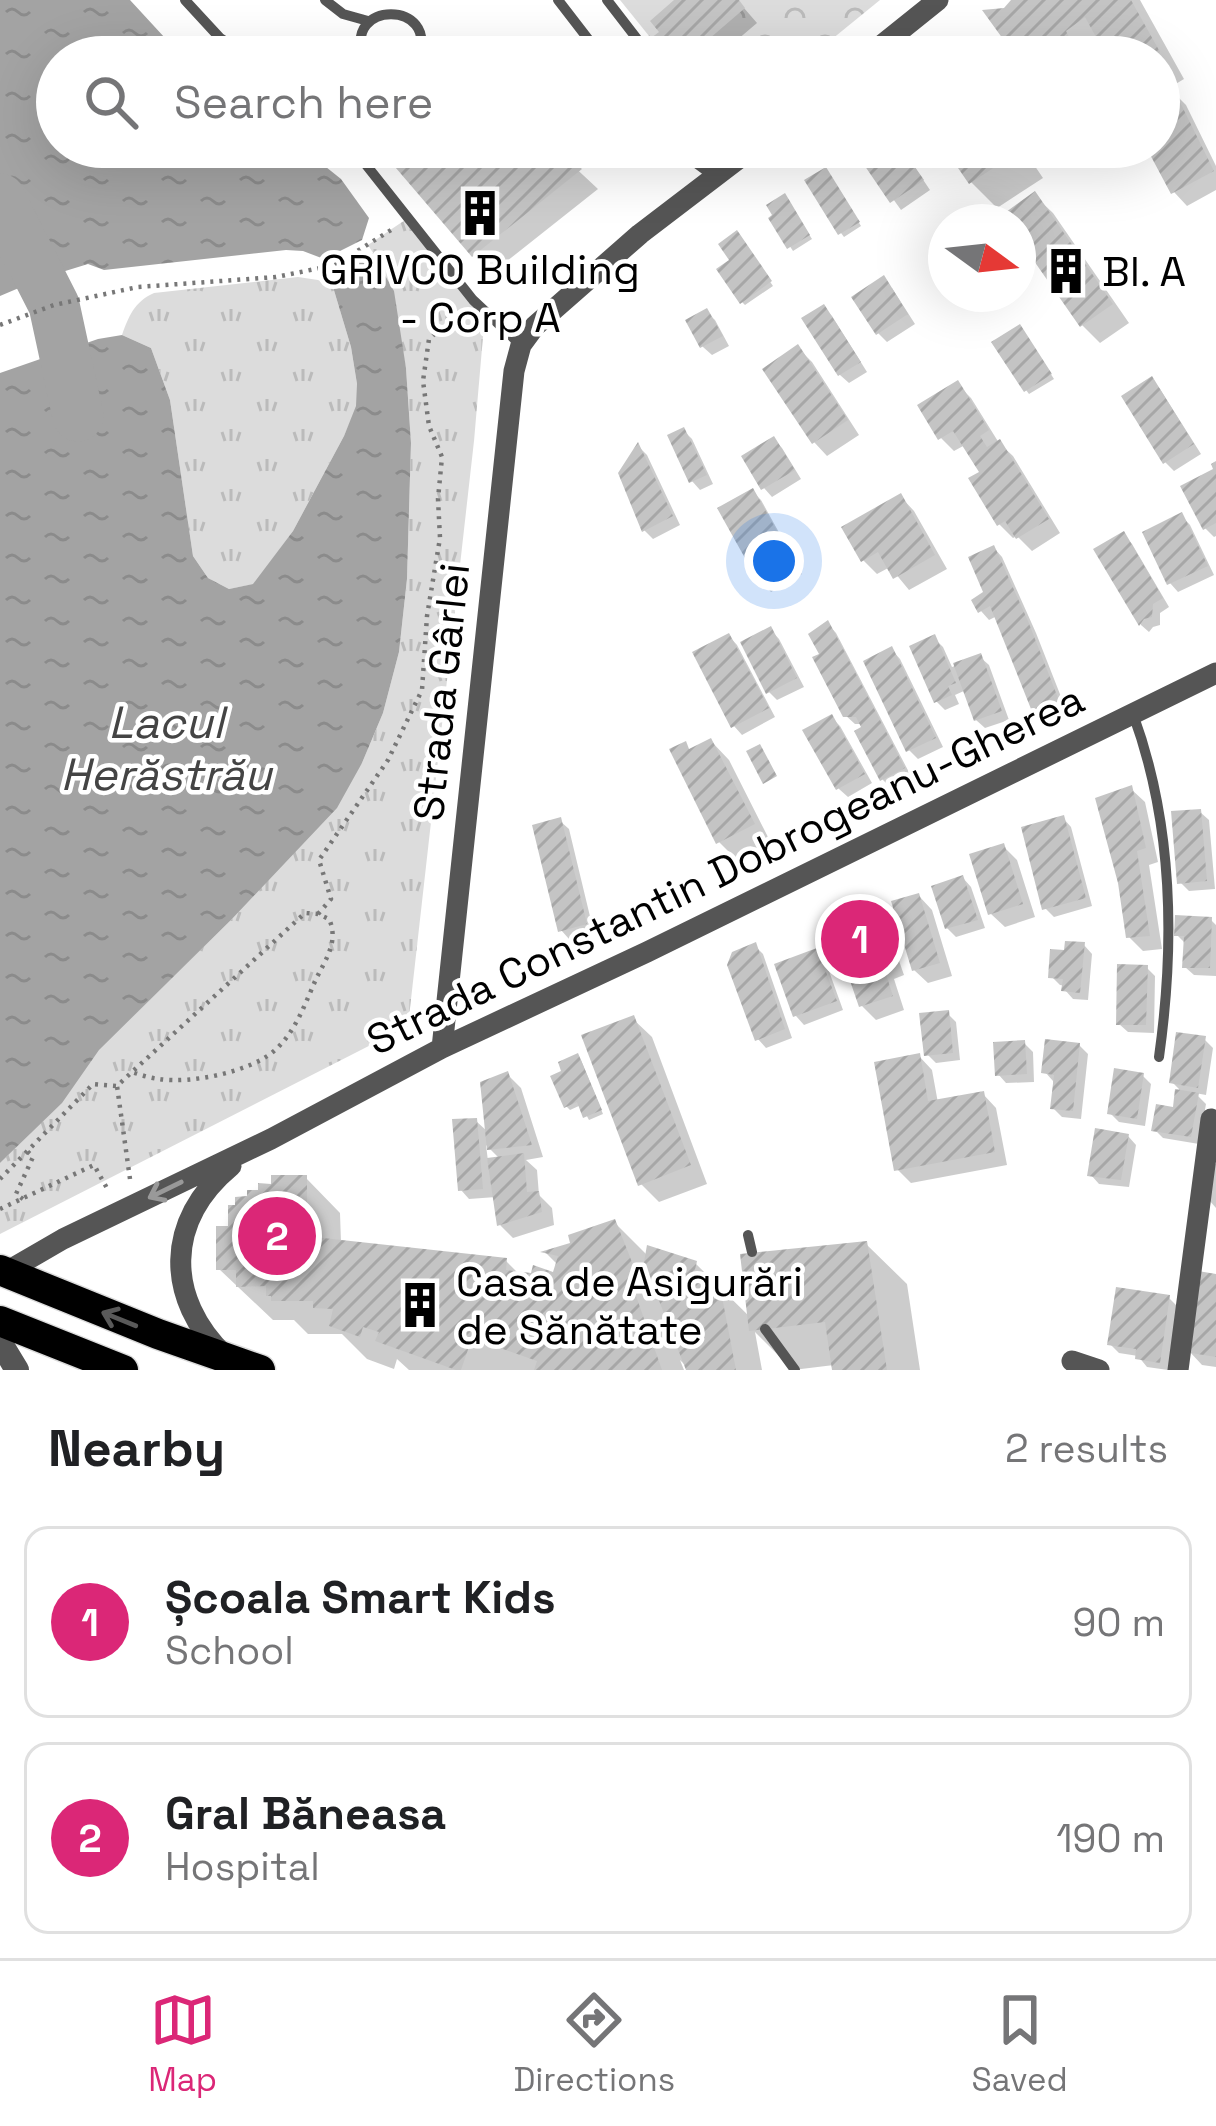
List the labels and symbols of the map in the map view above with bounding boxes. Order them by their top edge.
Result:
building icon: GRIVCO Building - Corp A [455,188,505,238]
north arrow [928,204,1036,312]
place label: GRIVCO Building - Corp A [320,243,640,344]
place label: Bl. A [1102,245,1186,298]
building icon: Bl. A [1041,246,1091,296]
your location [744,531,804,591]
street label: Strada Gârlei [402,561,481,824]
street label: Strada Constantin Dobrogeanu-Gherea [358,672,1092,1067]
water label: Lacul Herăstrău [60,694,274,803]
pin: 1 [821,894,899,984]
one-way arrow [148,1179,183,1202]
pin: 2 [238,1191,316,1281]
place label: Casa de Asigurări de Sănătate [456,1255,803,1356]
building icon: Casa de Asigurări de Sănătate [395,1280,445,1330]
one-way arrow [102,1307,139,1328]

